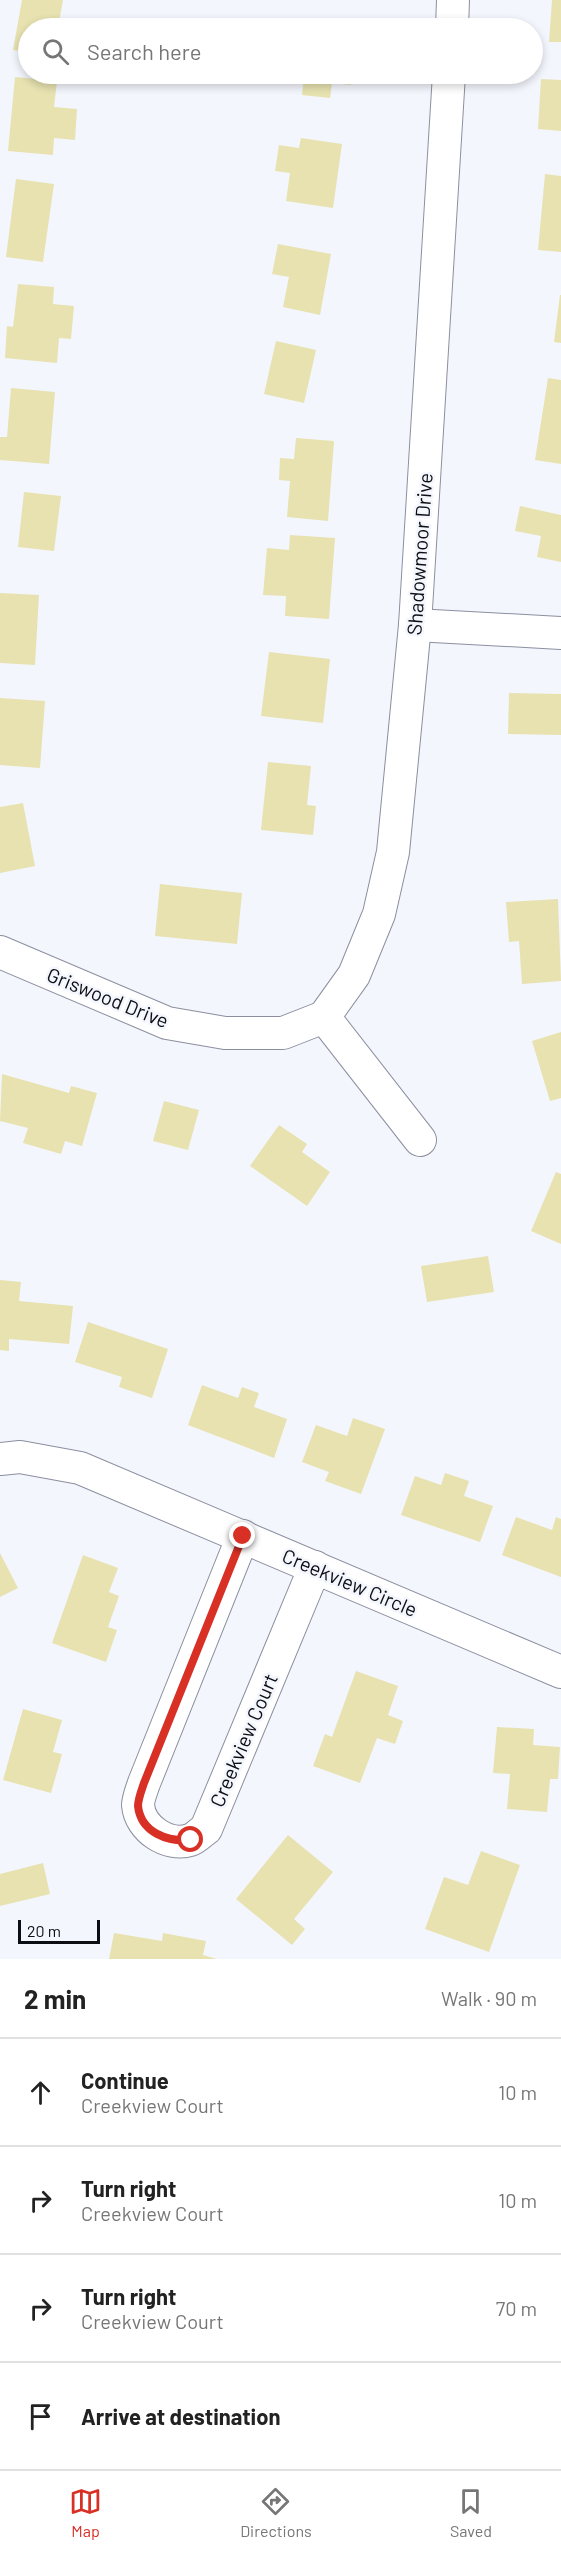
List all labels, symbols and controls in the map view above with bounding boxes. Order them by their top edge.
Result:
search box [18,18,543,84]
icon: search [39,35,72,68]
text: Search here [87,38,201,64]
street label: Shadowmoor Drive [401,472,437,636]
street label: Griswood Drive [44,962,172,1032]
route end [229,1522,255,1548]
street label: Creekview Circle [279,1543,421,1621]
street label: Creekview Court [204,1670,282,1810]
route start [177,1826,203,1852]
scale bar [18,1917,100,1944]
text: 20 m [27,1921,61,1940]
text: 2 min [24,1983,86,2014]
text: Walk · 90 m [441,1986,537,2010]
text: Continue [81,2067,169,2093]
icon: ahead [24,2076,57,2109]
text: 10 m [498,2080,537,2104]
text: Creekview Court [81,2093,224,2117]
text: Turn right [81,2175,176,2201]
icon: right [24,2184,57,2217]
text: 10 m [498,2188,537,2212]
text: Creekview Court [81,2201,224,2225]
text: Turn right [81,2283,176,2309]
icon: right [24,2292,57,2325]
text: 70 m [496,2296,537,2320]
text: Creekview Court [81,2309,224,2333]
icon: arrive [24,2400,57,2433]
text: Arrive at destination [81,2403,280,2429]
tab: Map [69,2485,102,2540]
tab: Directions [240,2485,312,2540]
tab: Saved [450,2485,492,2540]

